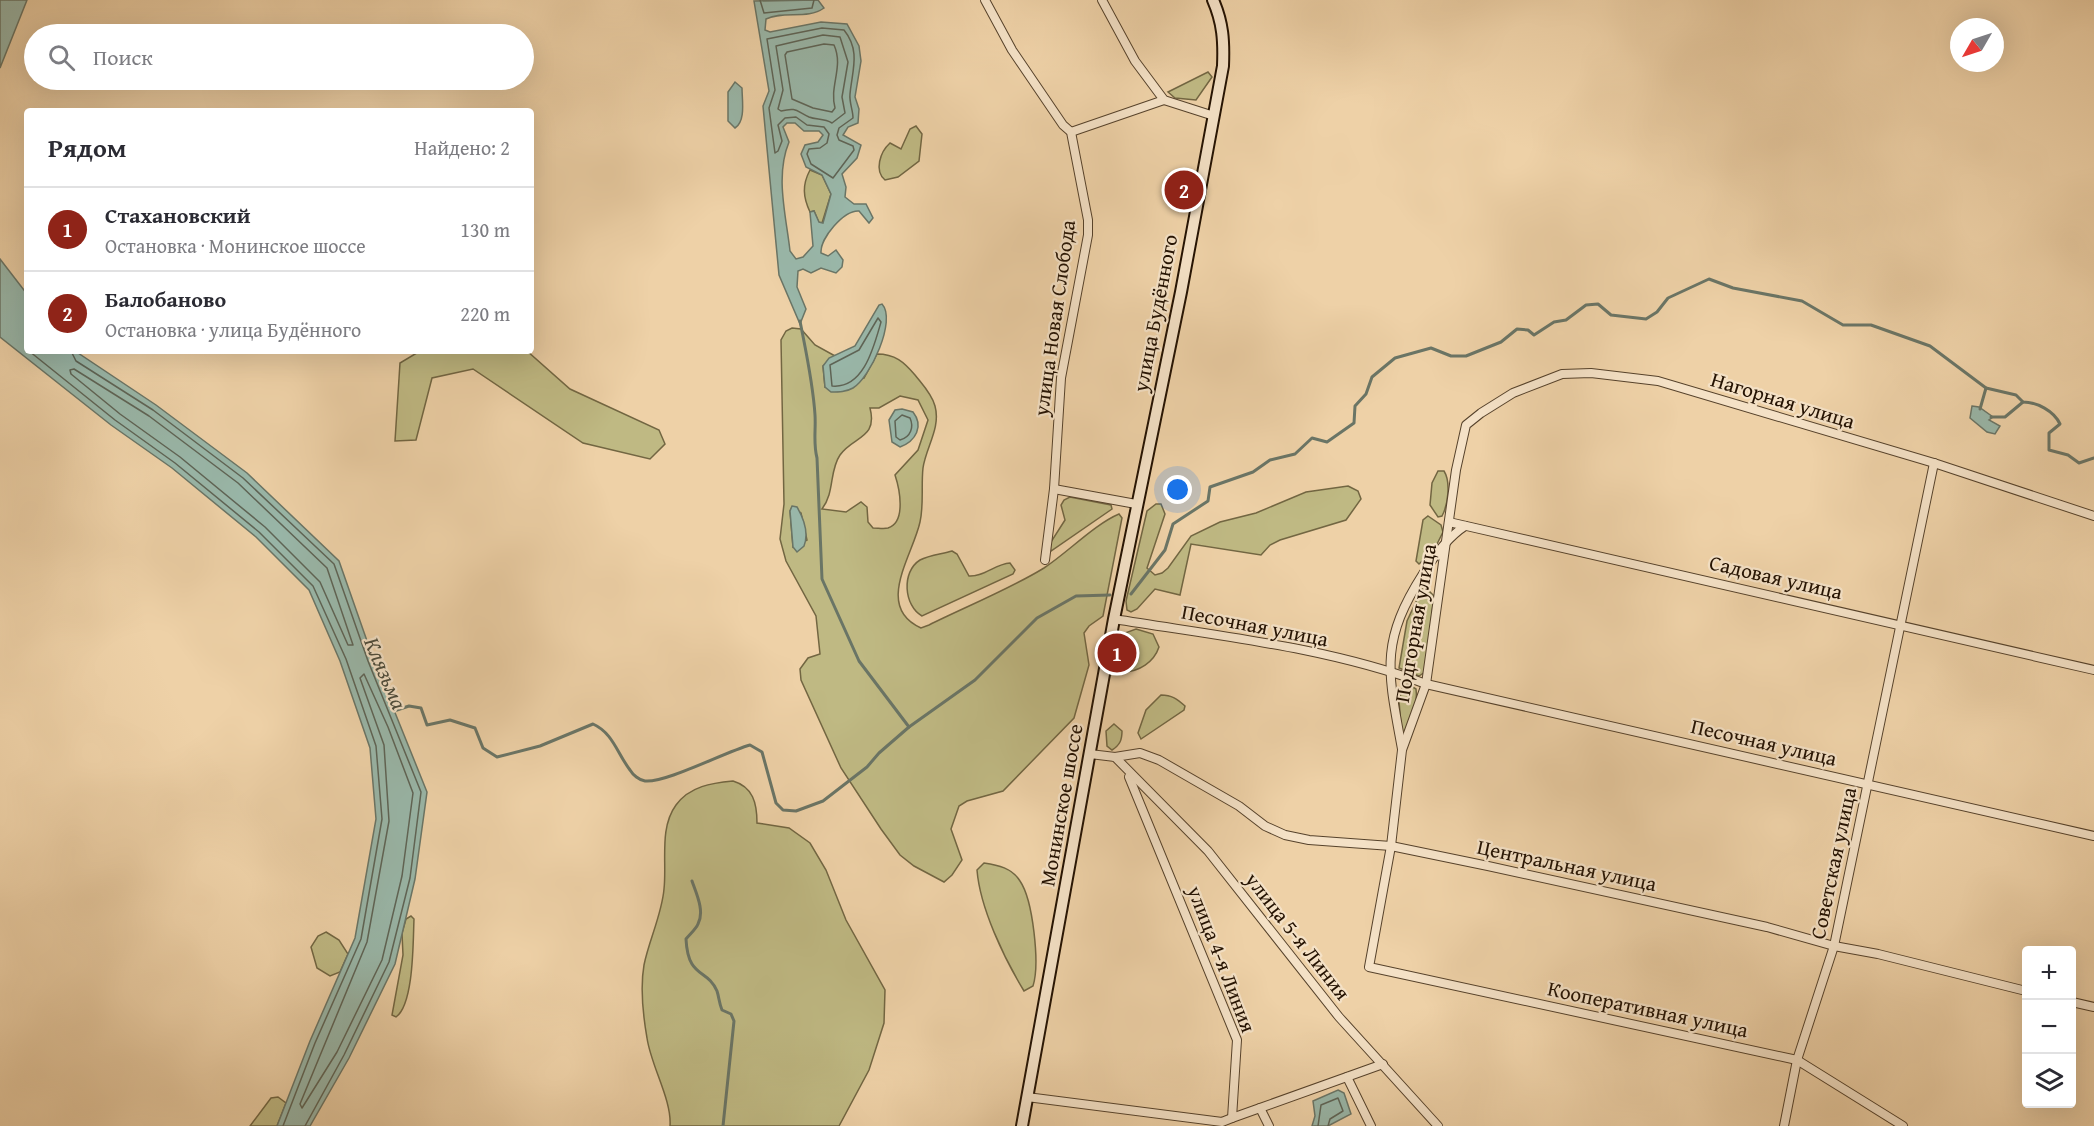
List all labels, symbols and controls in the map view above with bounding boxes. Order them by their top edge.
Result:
north arrow [1950,18,2004,72]
search box [24,24,534,90]
icon: search [45,41,78,74]
text: Поиск [93,41,153,73]
text: Рядом [48,128,126,167]
text: Найдено: 2 [414,133,510,162]
pin: 2 [1164,168,1204,213]
text: Стахановский [105,199,250,231]
text: 1 [62,215,73,244]
text: 130 m [460,215,510,244]
street label: улица Новая Слобода [1025,218,1083,419]
text: Остановка · Монинское шоссе [105,231,366,260]
street label: улица Будённого [1124,232,1185,395]
text: Балобаново [105,283,226,315]
text: 2 [62,299,73,328]
text: 220 m [460,299,510,328]
text: Остановка · улица Будённого [105,315,361,344]
street label: Нагорная улица [1707,363,1859,437]
your location [1163,475,1192,504]
street label: Подгорная улица [1386,541,1444,705]
street label: Садовая улица [1706,547,1846,607]
street label: Песочная улица [1179,596,1331,654]
pin: 1 [1098,630,1136,676]
water label: Клязьма [356,632,416,714]
street label: Песочная улица [1688,710,1840,774]
street label: Монинское шоссе [1031,721,1091,889]
street label: Советская улица [1802,784,1864,942]
street label: Центральная улица [1474,831,1660,899]
street label: улица 5-я Линия [1237,865,1358,1007]
street label: улица 4-я Линия [1179,880,1264,1037]
map controls [2022,946,2076,1108]
button: + [2022,946,2076,1000]
street label: Кооперативная улица [1545,973,1751,1045]
button: − [2022,1000,2076,1054]
button: layers [2022,1054,2076,1108]

